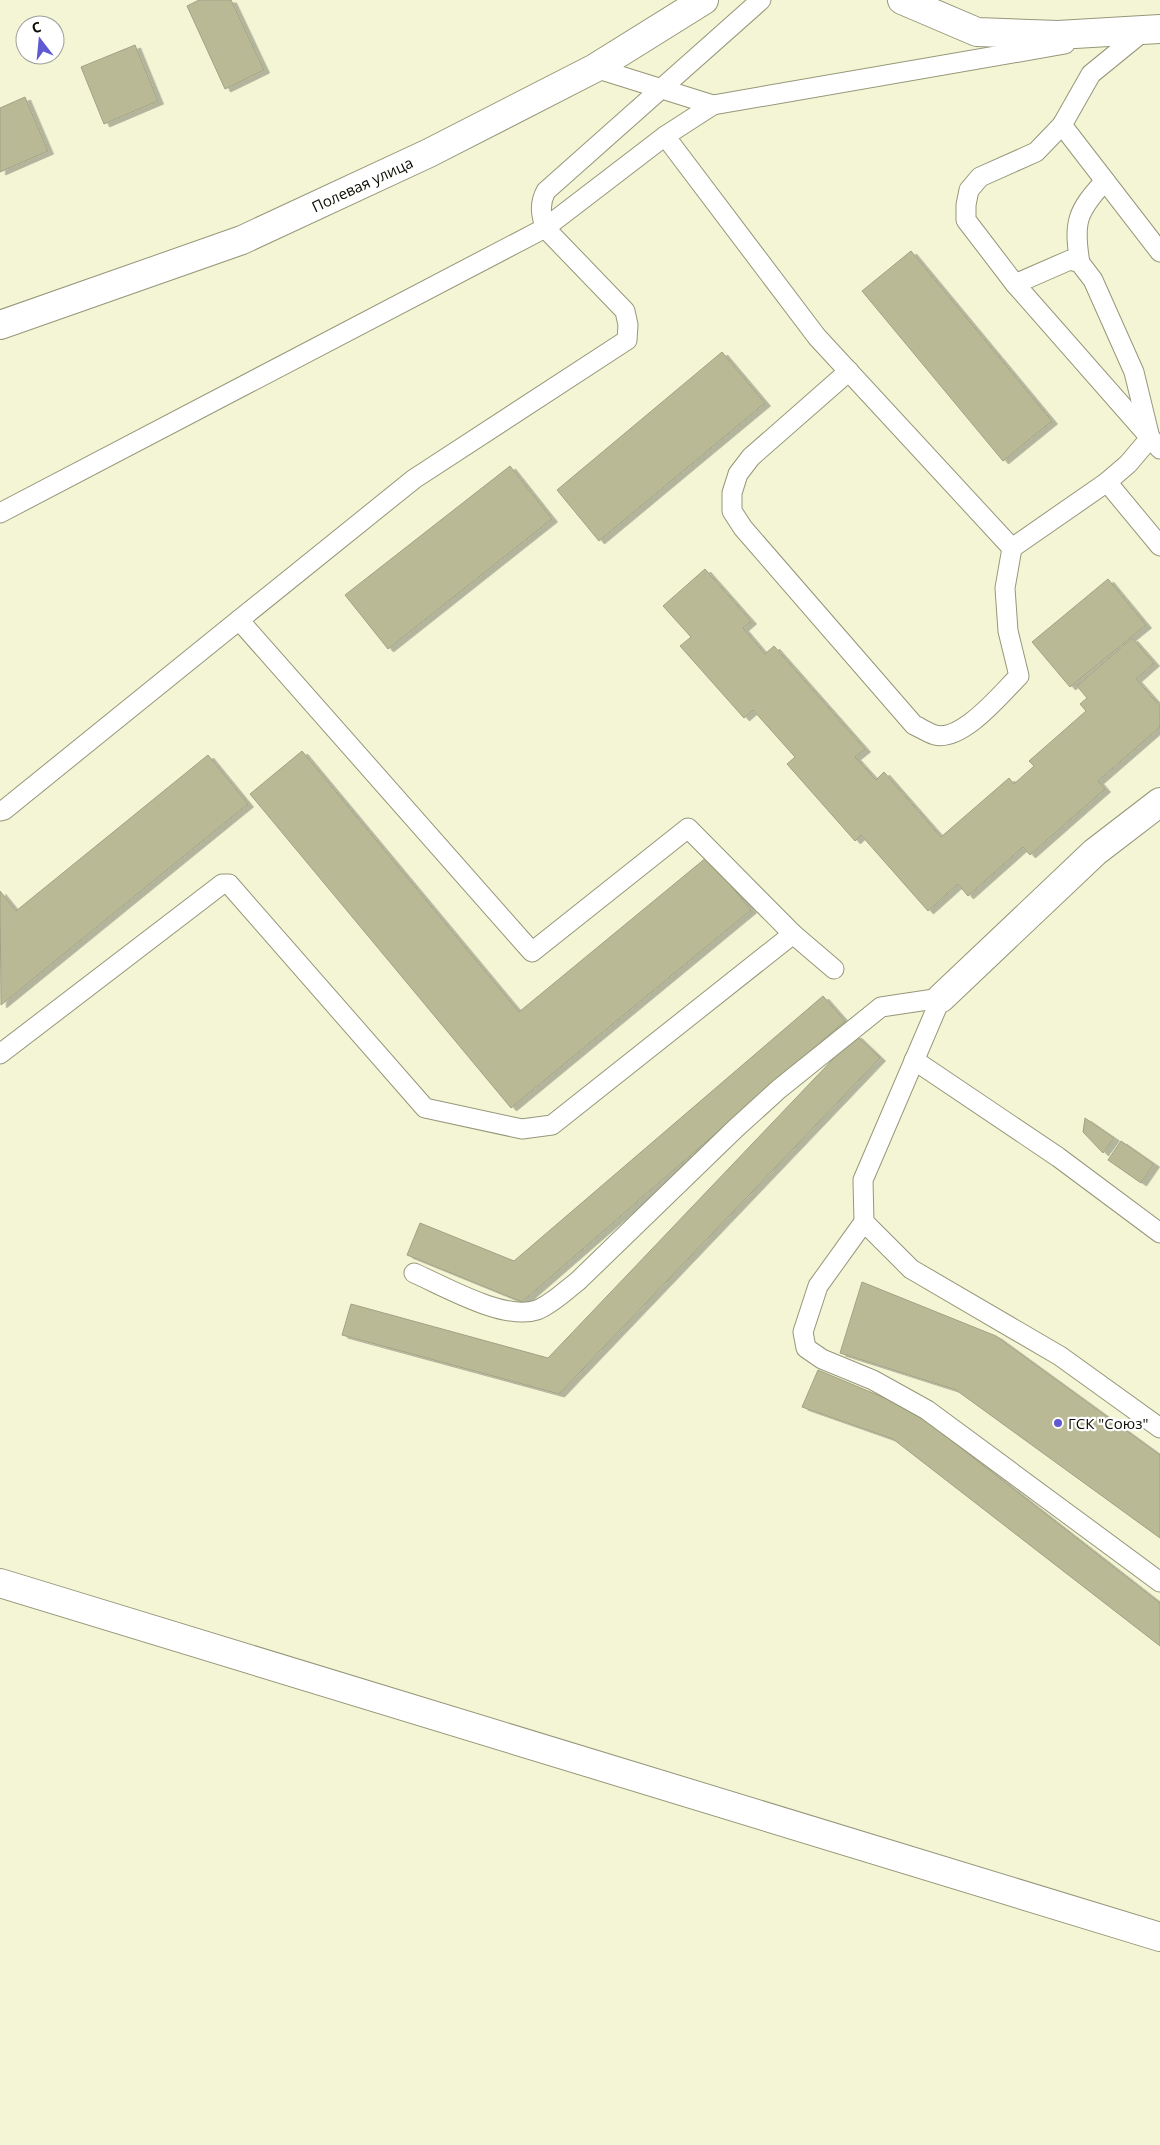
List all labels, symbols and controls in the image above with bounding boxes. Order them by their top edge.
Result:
north arrow [15,15,65,65]
text: С [29,17,43,37]
street label: Полевая улица [308,152,416,216]
place label: ГСК "Союз" [1068,1413,1148,1433]
marker: ГСК "Союз" [1052,1417,1064,1429]

